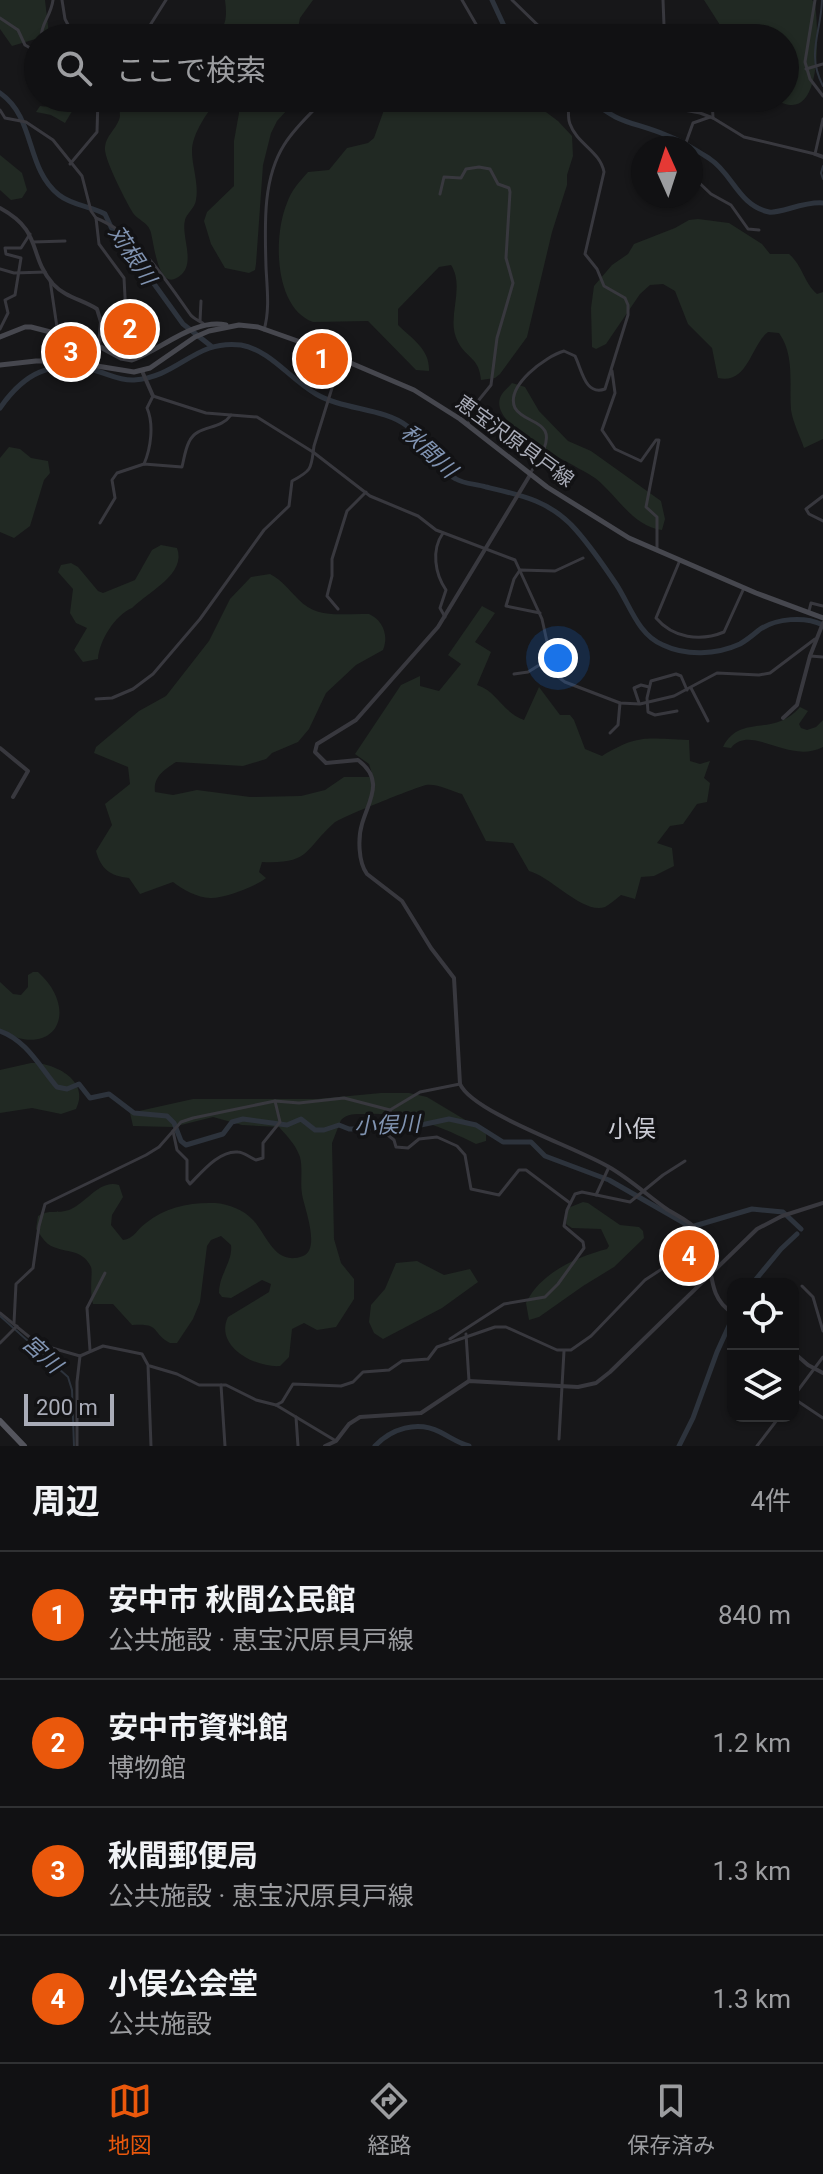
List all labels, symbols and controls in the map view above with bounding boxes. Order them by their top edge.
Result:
search box [24,24,799,112]
icon: search [52,46,96,90]
text: ここで検索 [116,53,266,88]
north arrow [631,136,703,208]
water label: 苅根川 [103,221,162,291]
pin: 2 [104,299,156,359]
pin: 3 [45,322,97,382]
pin: 1 [296,329,348,389]
street label: 恵宝沢原貝戸線 [451,390,579,492]
water label: 秋間川 [396,419,463,484]
your location [538,638,578,678]
water label: 小俣川 [354,1111,422,1139]
district label: 小俣 [608,1115,656,1143]
pin: 4 [663,1226,715,1286]
map controls [727,1278,799,1422]
button: locate [727,1278,799,1350]
water label: 宮川 [17,1330,68,1379]
button: layers [727,1350,799,1422]
scale bar [24,1390,114,1426]
text: 200 m [36,1395,98,1420]
text: 周辺 [32,1481,100,1521]
text: 4件 [750,1486,791,1516]
text: 安中市 秋間公民館 [108,1582,355,1617]
text: 1 [51,1600,65,1630]
text: 840 m [718,1600,791,1630]
text: 公共施設 · 恵宝沢原貝戸線 [108,1625,414,1655]
text: 安中市資料館 [108,1710,288,1745]
text: 2 [51,1728,65,1758]
text: 1.2 km [712,1728,791,1758]
text: 博物館 [108,1753,186,1783]
text: 秋間郵便局 [108,1838,258,1873]
text: 3 [51,1856,65,1886]
text: 1.3 km [712,1856,791,1886]
text: 公共施設 · 恵宝沢原貝戸線 [108,1881,414,1911]
text: 小俣公会堂 [108,1966,258,2001]
text: 4 [51,1984,65,2014]
text: 1.3 km [712,1984,791,2014]
text: 公共施設 [108,2009,212,2039]
tab: 地図 [108,2079,152,2159]
tab: 経路 [367,2079,411,2159]
tab: 保存済み [627,2079,715,2159]

